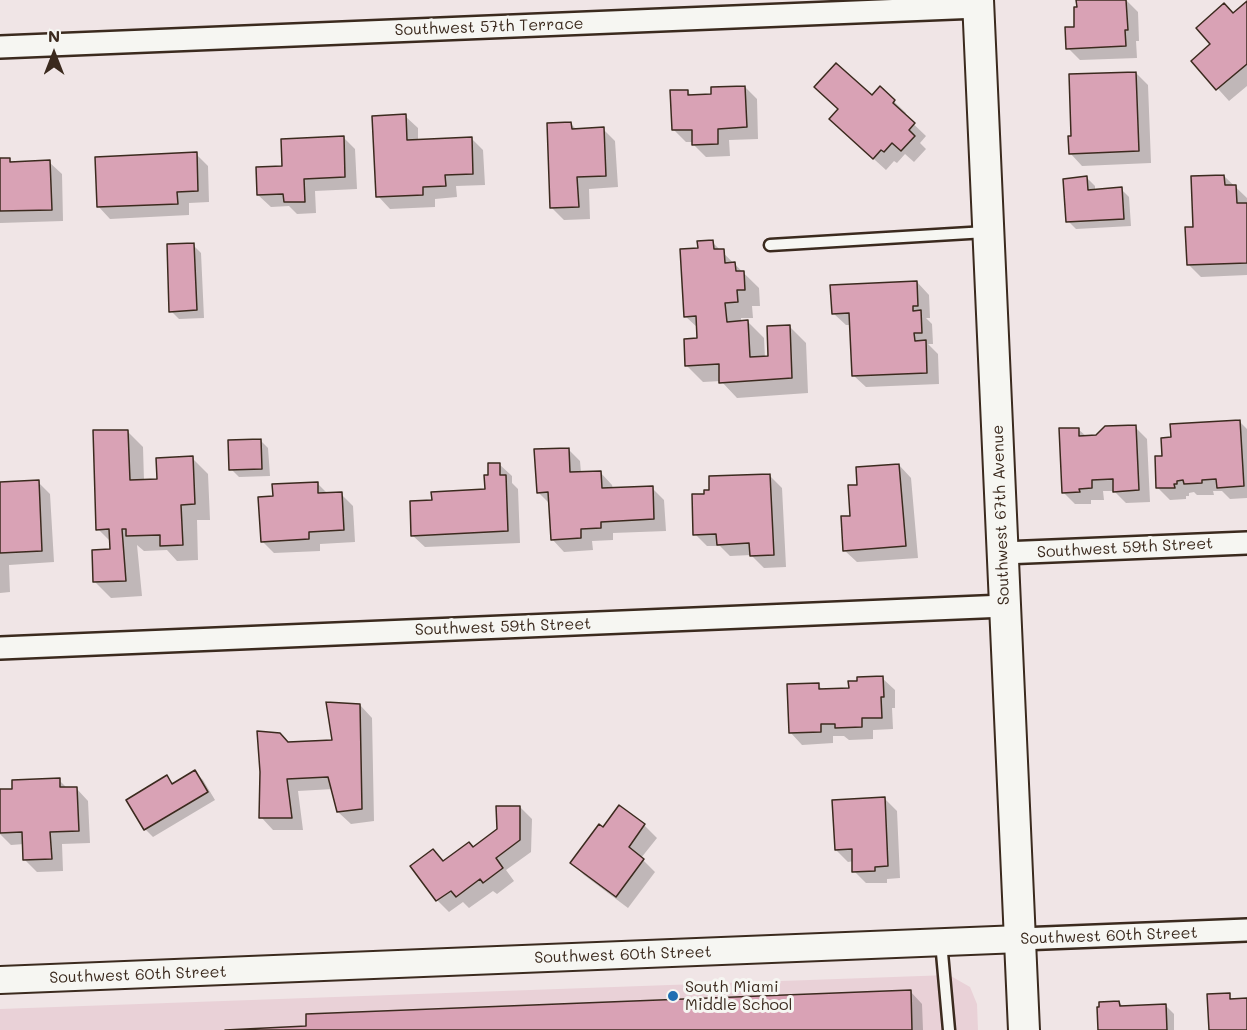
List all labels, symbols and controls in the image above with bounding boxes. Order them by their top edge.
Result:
street label: Southwest 57th Terrace [394,14,584,40]
north arrow [24,24,84,84]
text: N [48,25,60,46]
street label: Southwest 67th Avenue [988,424,1014,606]
street label: Southwest 59th Street [1036,534,1214,562]
street label: Southwest 59th Street [414,614,592,640]
street label: Southwest 60th Street [1020,923,1198,949]
street label: Southwest 60th Street [534,942,712,968]
street label: Southwest 60th Street [49,962,227,988]
place label: South Miami Middle School [685,977,792,1015]
marker: South Miami Middle School [666,989,680,1003]

